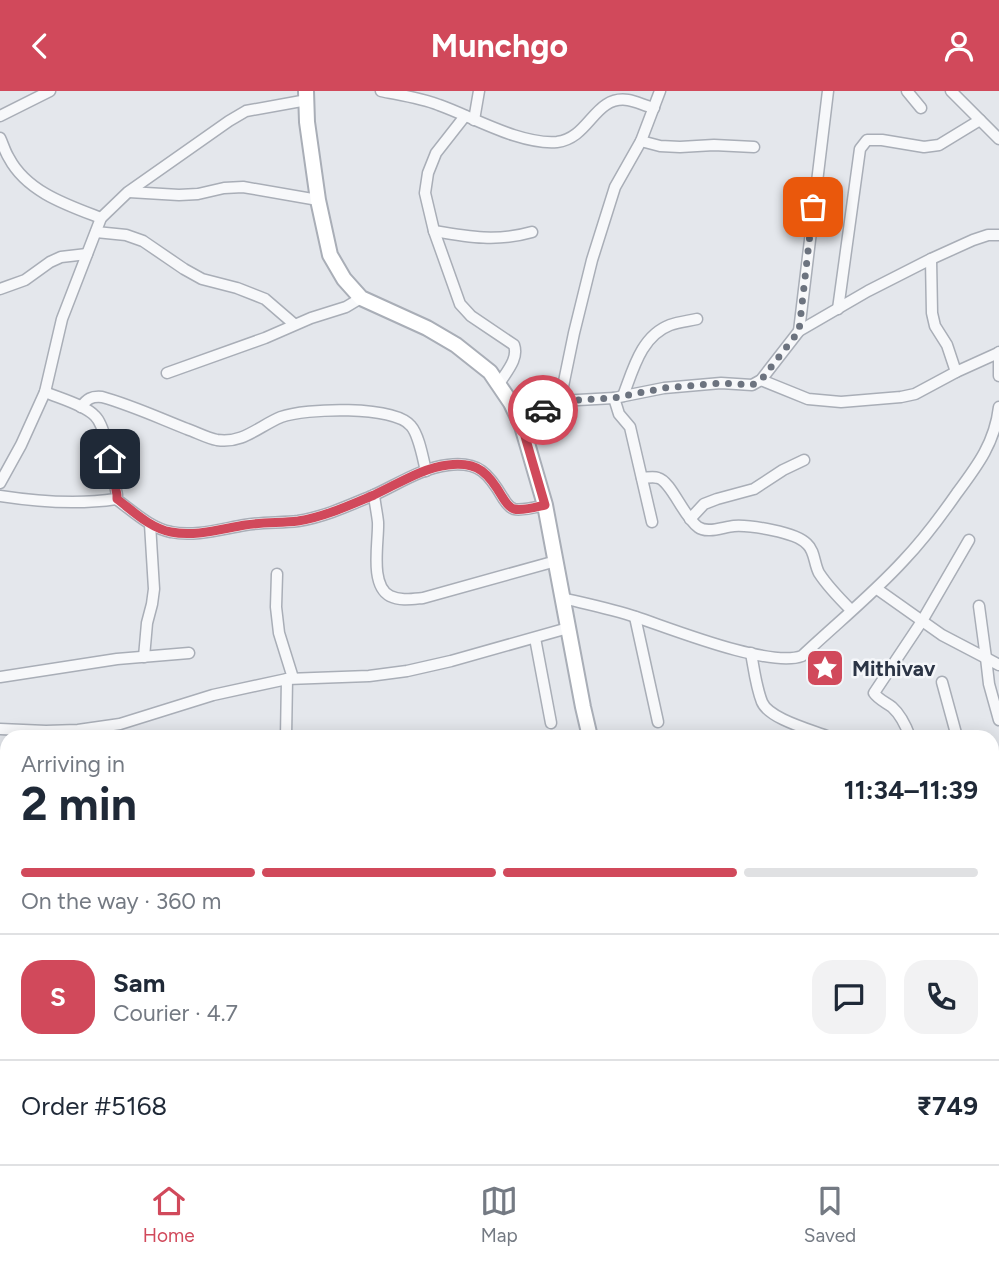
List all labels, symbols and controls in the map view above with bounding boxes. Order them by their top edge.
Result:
icon: back [21,27,59,65]
text: Munchgo [431,27,568,65]
icon: person [940,27,978,65]
pin [783,177,843,237]
icon: bag [794,188,832,226]
courier [508,375,578,445]
icon: car [524,391,562,429]
pin [80,429,140,489]
icon: home [91,440,129,478]
place icon: Mithivav [804,647,846,689]
place label: Mithivav [852,656,936,681]
text: Arriving in [21,750,125,778]
text: 11:34–11:39 [844,774,978,806]
text: 2 min [21,776,137,832]
text: On the way · 360 m [21,887,221,915]
button: chat [812,960,886,1034]
button: phone [904,960,978,1034]
text: Sam [113,967,165,999]
text: S [50,981,66,1013]
text: Courier · 4.7 [113,999,238,1027]
text: Order #5168 [21,1090,167,1122]
text: ₹749 [916,1090,978,1122]
tab: Home [143,1182,195,1247]
tab: Map [480,1182,518,1247]
tab: Saved [804,1182,856,1247]

